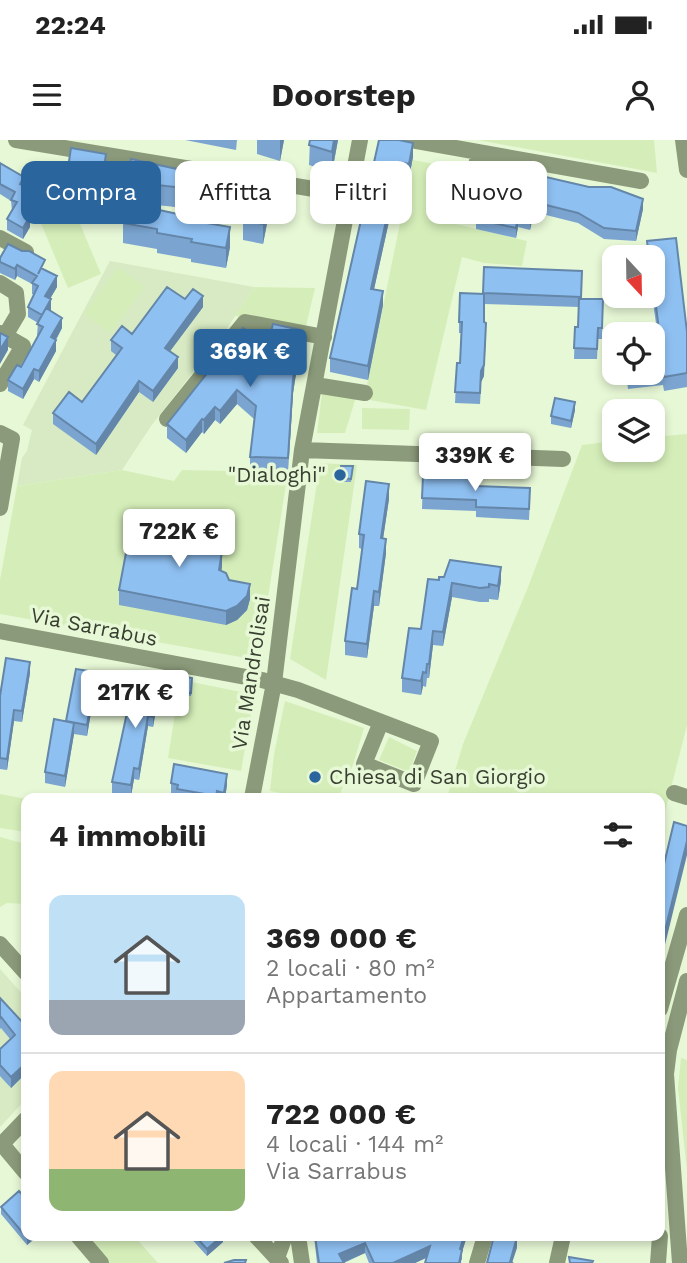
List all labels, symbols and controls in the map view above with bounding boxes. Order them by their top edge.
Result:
text: 22:24 [35,10,106,40]
icon: menu [28,76,66,114]
text: Doorstep [271,76,416,114]
icon: person [621,76,659,114]
chip: Compra [21,161,161,224]
chip: Affitta [175,161,296,224]
chip: Filtri [310,161,412,224]
chip: Nuovo [426,161,547,224]
north arrow [602,245,665,308]
map controls [602,245,665,462]
button: locate [602,322,665,385]
pin: 369K € [193,330,307,389]
text: 369K € [210,338,290,365]
button: layers [602,399,665,462]
pin: 339K € [418,434,532,493]
text: 339K € [435,442,515,469]
place label: "Dialoghi" [228,462,326,487]
marker: "Dialoghi" [332,467,348,483]
pin: 722K € [122,510,236,569]
text: 722K € [139,518,219,545]
street label: Via Mandrolisai [226,594,275,751]
street label: Via Sarrabus [28,602,160,651]
pin: 217K € [78,670,192,730]
text: 217K € [97,679,173,706]
place label: Chiesa di San Giorgio [329,764,546,789]
marker: Chiesa di San Giorgio [307,769,323,785]
icon: filters [599,816,637,854]
text: 4 immobili [49,818,206,853]
text: 369 000 € [266,920,417,955]
icon: home [105,923,189,1007]
text: 2 locali · 80 m² [266,955,435,982]
text: Appartamento [266,982,427,1009]
text: 722 000 € [266,1096,416,1131]
icon: home [105,1099,189,1183]
text: 4 locali · 144 m² [266,1131,443,1158]
text: Via Sarrabus [266,1158,407,1185]

